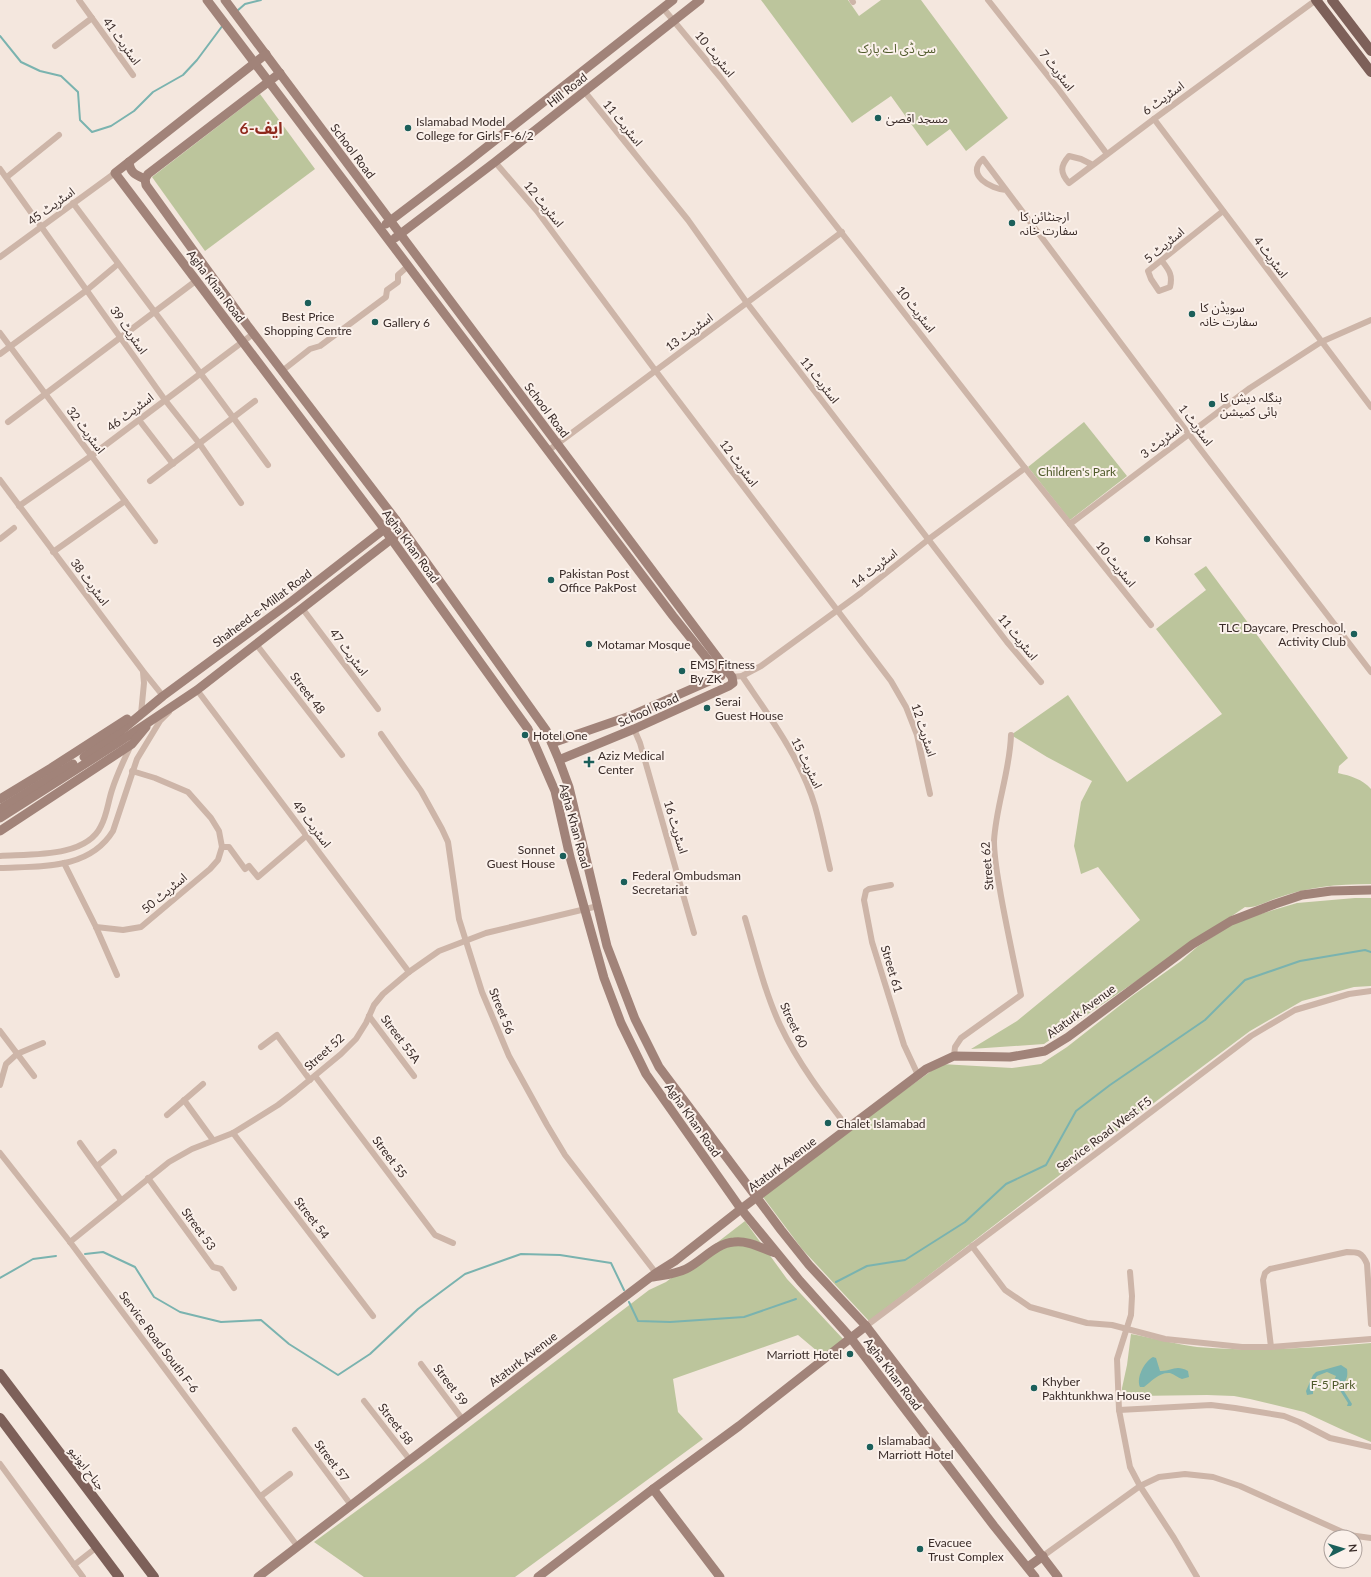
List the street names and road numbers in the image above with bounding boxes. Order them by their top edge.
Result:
street label: اسٹریٹ 41 [100,14,144,68]
street label: اسٹریٹ 10 [692,28,738,80]
street label: اسٹریٹ 7 [1036,47,1078,94]
street label: Hill Road [544,70,590,110]
street label: اسٹریٹ 6 [1139,78,1187,118]
street label: اسٹریٹ 11 [600,97,646,149]
street label: School Road [327,121,379,181]
street label: اسٹریٹ 12 [521,178,567,230]
street label: اسٹریٹ 45 [24,184,78,228]
street label: اسٹریٹ 5 [1141,224,1187,266]
street label: اسٹریٹ 4 [1251,233,1291,281]
street label: Agha Khan Road [184,247,248,325]
street label: اسٹریٹ 10 [893,283,939,335]
street label: اسٹریٹ 39 [107,303,151,357]
street label: اسٹریٹ 13 [662,310,716,354]
street label: اسٹریٹ 11 [797,354,843,406]
street label: School Road [521,380,573,440]
street label: اسٹریٹ 46 [104,389,157,435]
street label: اسٹریٹ 1 [1176,401,1216,449]
street label: اسٹریٹ 32 [63,404,109,457]
street label: اسٹریٹ 3 [1137,421,1185,461]
street label: اسٹریٹ 12 [716,437,762,490]
street label: Agha Khan Road [379,506,443,586]
street label: اسٹریٹ 10 [1093,538,1139,590]
street label: اسٹریٹ 14 [848,545,900,591]
street label: اسٹریٹ 38 [67,556,113,609]
street label: Shaheed-e-Millat Road [210,566,314,650]
street label: اسٹریٹ 11 [995,611,1041,663]
street label: اسٹریٹ 47 [326,626,372,679]
street label: Street 48 [287,669,329,717]
street label: School Road [615,690,681,730]
street label: اسٹریٹ 12 [908,702,940,759]
street label: اسٹریٹ 15 [788,735,826,791]
street label: Agha Khan Road [556,782,594,870]
street label: اسٹریٹ 49 [289,798,335,851]
street label: اسٹریٹ 16 [661,799,691,856]
street label: Street 62 [977,841,997,891]
street label: اسٹریٹ 50 [138,870,190,916]
street label: Street 61 [878,944,906,994]
street label: Ataturk Avenue [1043,981,1119,1041]
street label: Street 56 [486,986,518,1036]
street label: Street 60 [777,1000,811,1050]
street label: Street 55A [378,1012,425,1067]
street label: Street 52 [301,1030,347,1074]
street label: Agha Khan Road [662,1080,724,1160]
street label: Service Road West F5 [1053,1093,1155,1175]
street label: Street 55 [369,1133,411,1181]
street label: Ataturk Avenue [745,1133,819,1195]
street label: Street 54 [291,1194,333,1242]
street label: Street 53 [179,1205,219,1253]
street label: Service Road South F-6 [116,1288,202,1396]
street label: Ataturk Avenue [486,1328,560,1390]
street label: Agha Khan Road [861,1335,925,1413]
street label: Street 59 [430,1361,472,1409]
street label: Street 58 [375,1400,417,1448]
street label: Street 57 [311,1437,353,1485]
street label: جناح ایونیو [64,1443,108,1494]

